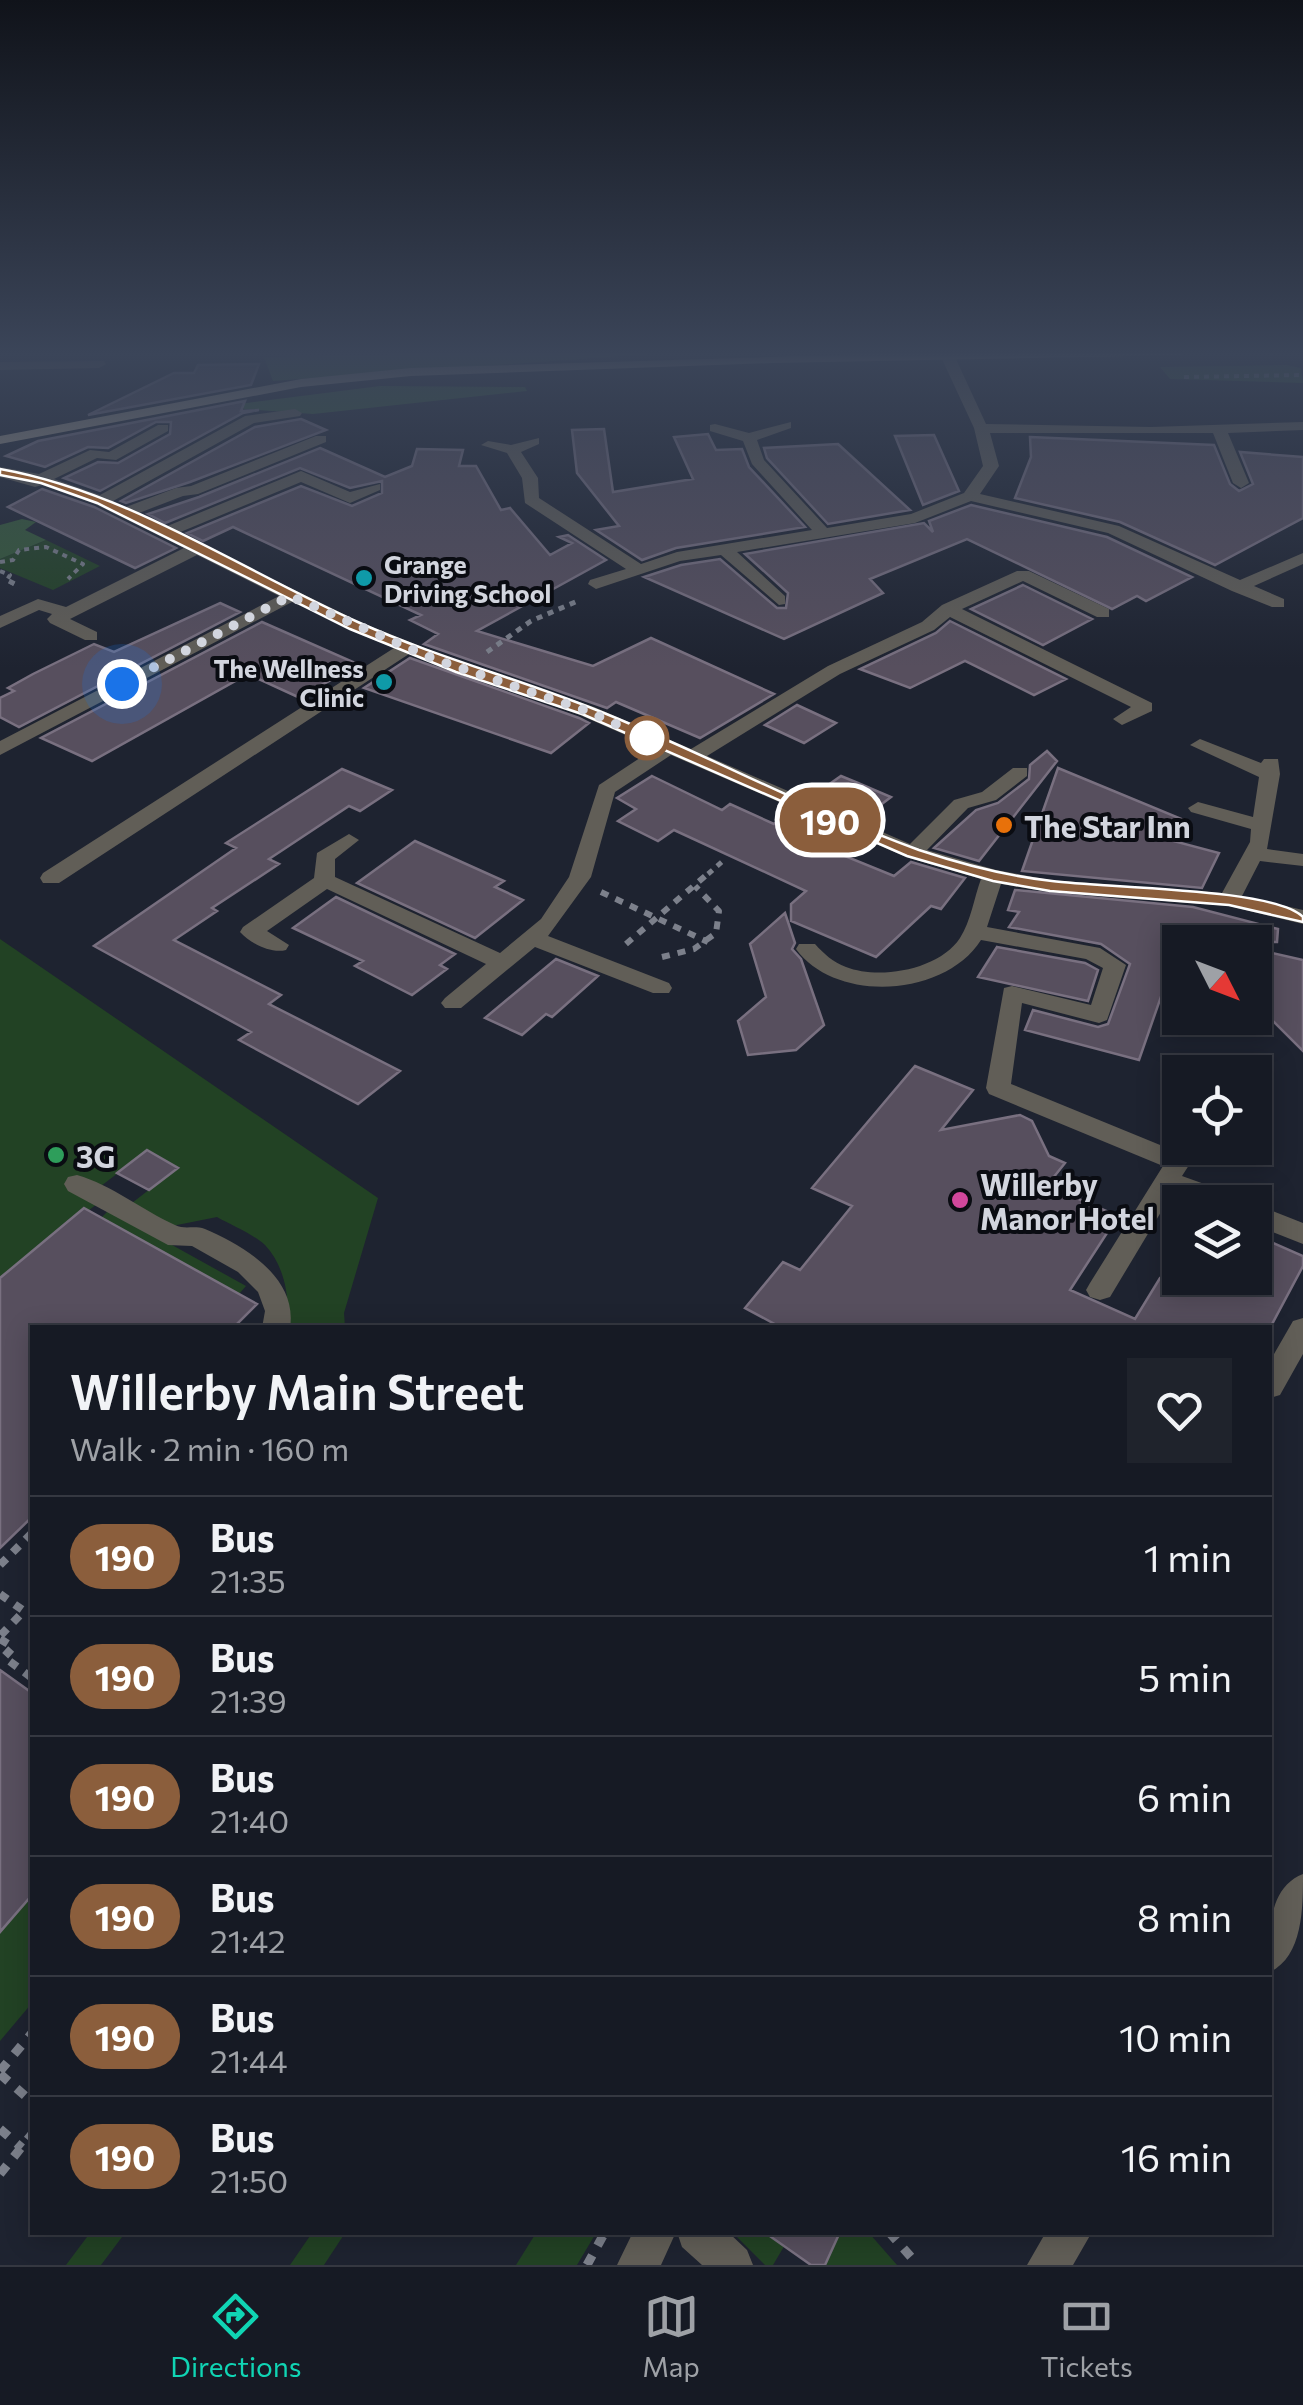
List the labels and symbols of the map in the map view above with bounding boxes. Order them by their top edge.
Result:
place label: Grange Driving School [384,549,551,608]
marker: Grange Driving School [353,567,375,589]
place label: The Wellness Clinic [213,653,364,712]
your location [97,659,147,709]
marker: The Wellness Clinic [373,671,395,693]
unlabelled marker [626,717,668,759]
line badge: 190 [772,788,888,852]
place label: The Star Inn [1024,807,1191,844]
marker: The Star Inn [993,814,1015,836]
north arrow [1162,925,1272,1035]
place label: 3G [76,1137,115,1174]
marker: 3G [45,1144,67,1166]
place label: Willerby Manor Hotel [980,1165,1155,1236]
marker: Willerby Manor Hotel [949,1189,971,1211]

